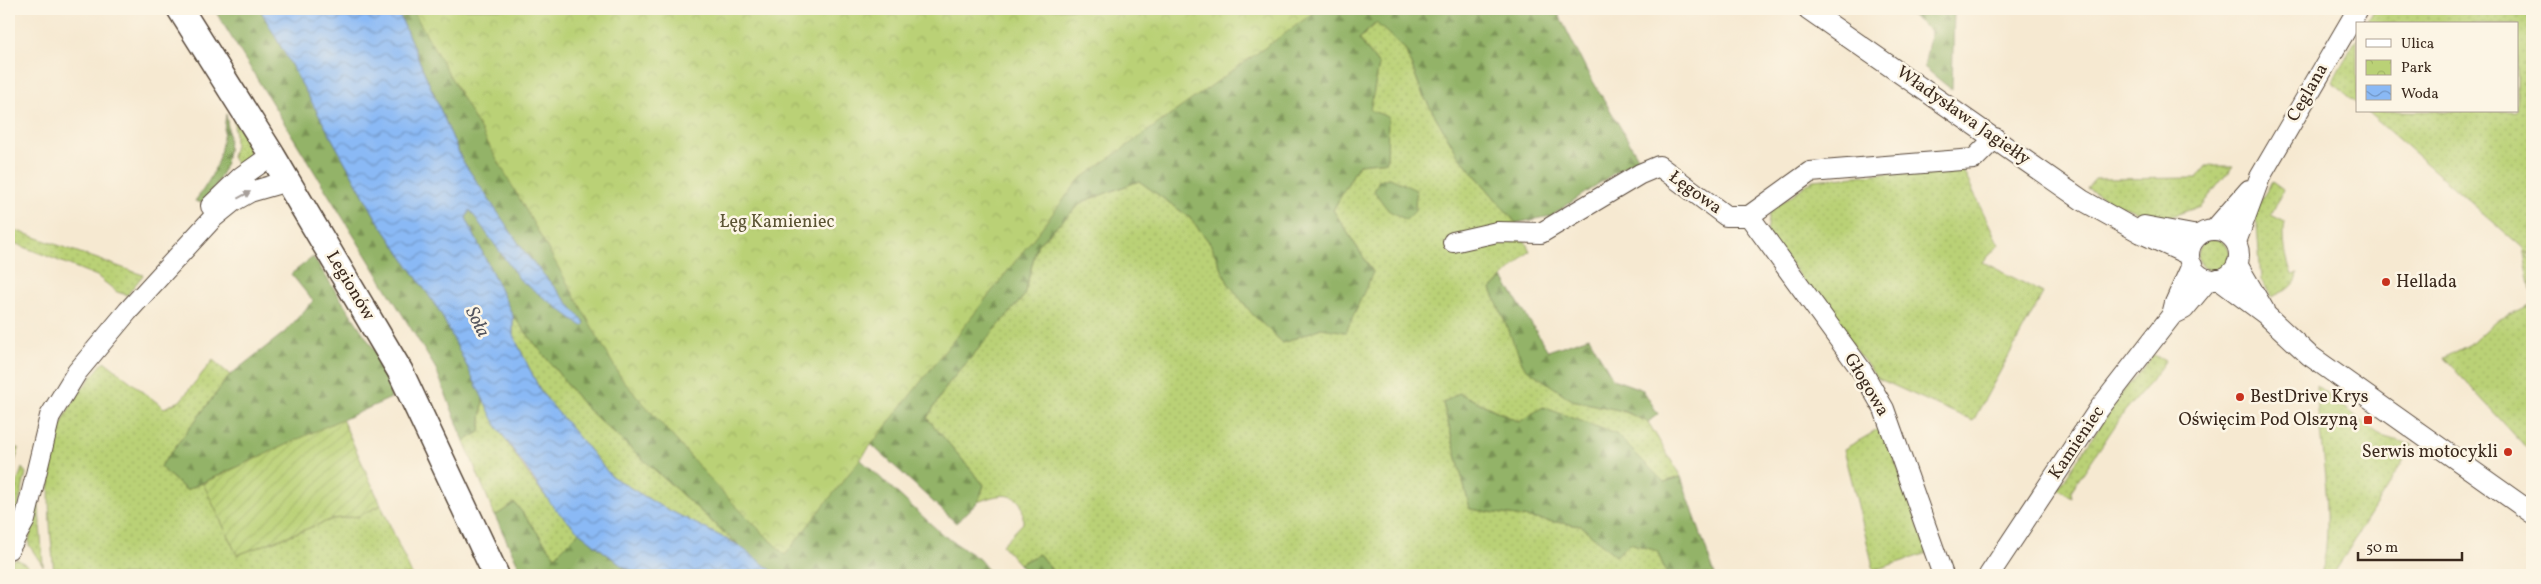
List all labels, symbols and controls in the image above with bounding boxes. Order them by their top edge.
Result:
legend [2356,22,2518,112]
text: Ulica [2401,34,2434,55]
text: Park [2401,58,2432,79]
street label: Ceglana [2281,59,2335,127]
street label: Władysława Jagiełły [1891,60,2035,172]
text: Woda [2401,84,2439,105]
street label: Łęgowa [1663,165,1727,221]
one-way arrow [237,191,252,199]
park label: Łęg Kamieniec [719,210,835,235]
street label: Legionów [319,247,381,325]
place label: Hellada [2396,270,2457,295]
marker: Hellada [2380,276,2392,288]
water label: Soła [458,302,496,342]
street label: Głogowa [1837,349,1895,421]
place label: BestDrive Krys [2250,385,2369,410]
marker: BestDrive Krys [2234,391,2246,403]
street label: Kamieniec [2043,401,2111,485]
place label: Oświęcim Pod Olszyną [2178,408,2358,433]
marker: Oświęcim Pod Olszyną [2362,414,2374,426]
place label: Serwis motocykli [2362,440,2498,465]
marker: Serwis motocykli [2502,446,2514,458]
scale bar [2358,529,2462,561]
text: 50 m [2366,538,2398,559]

